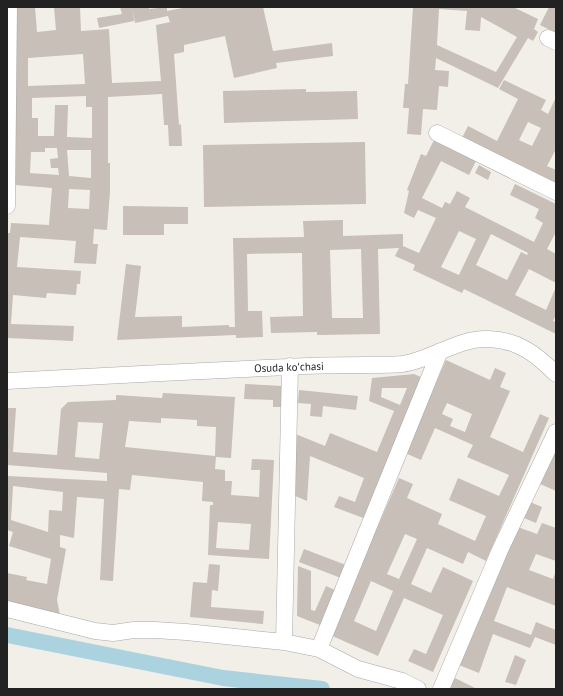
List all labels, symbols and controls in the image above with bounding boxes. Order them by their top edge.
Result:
street label: Osuda koʻchasi [254,359,324,375]

